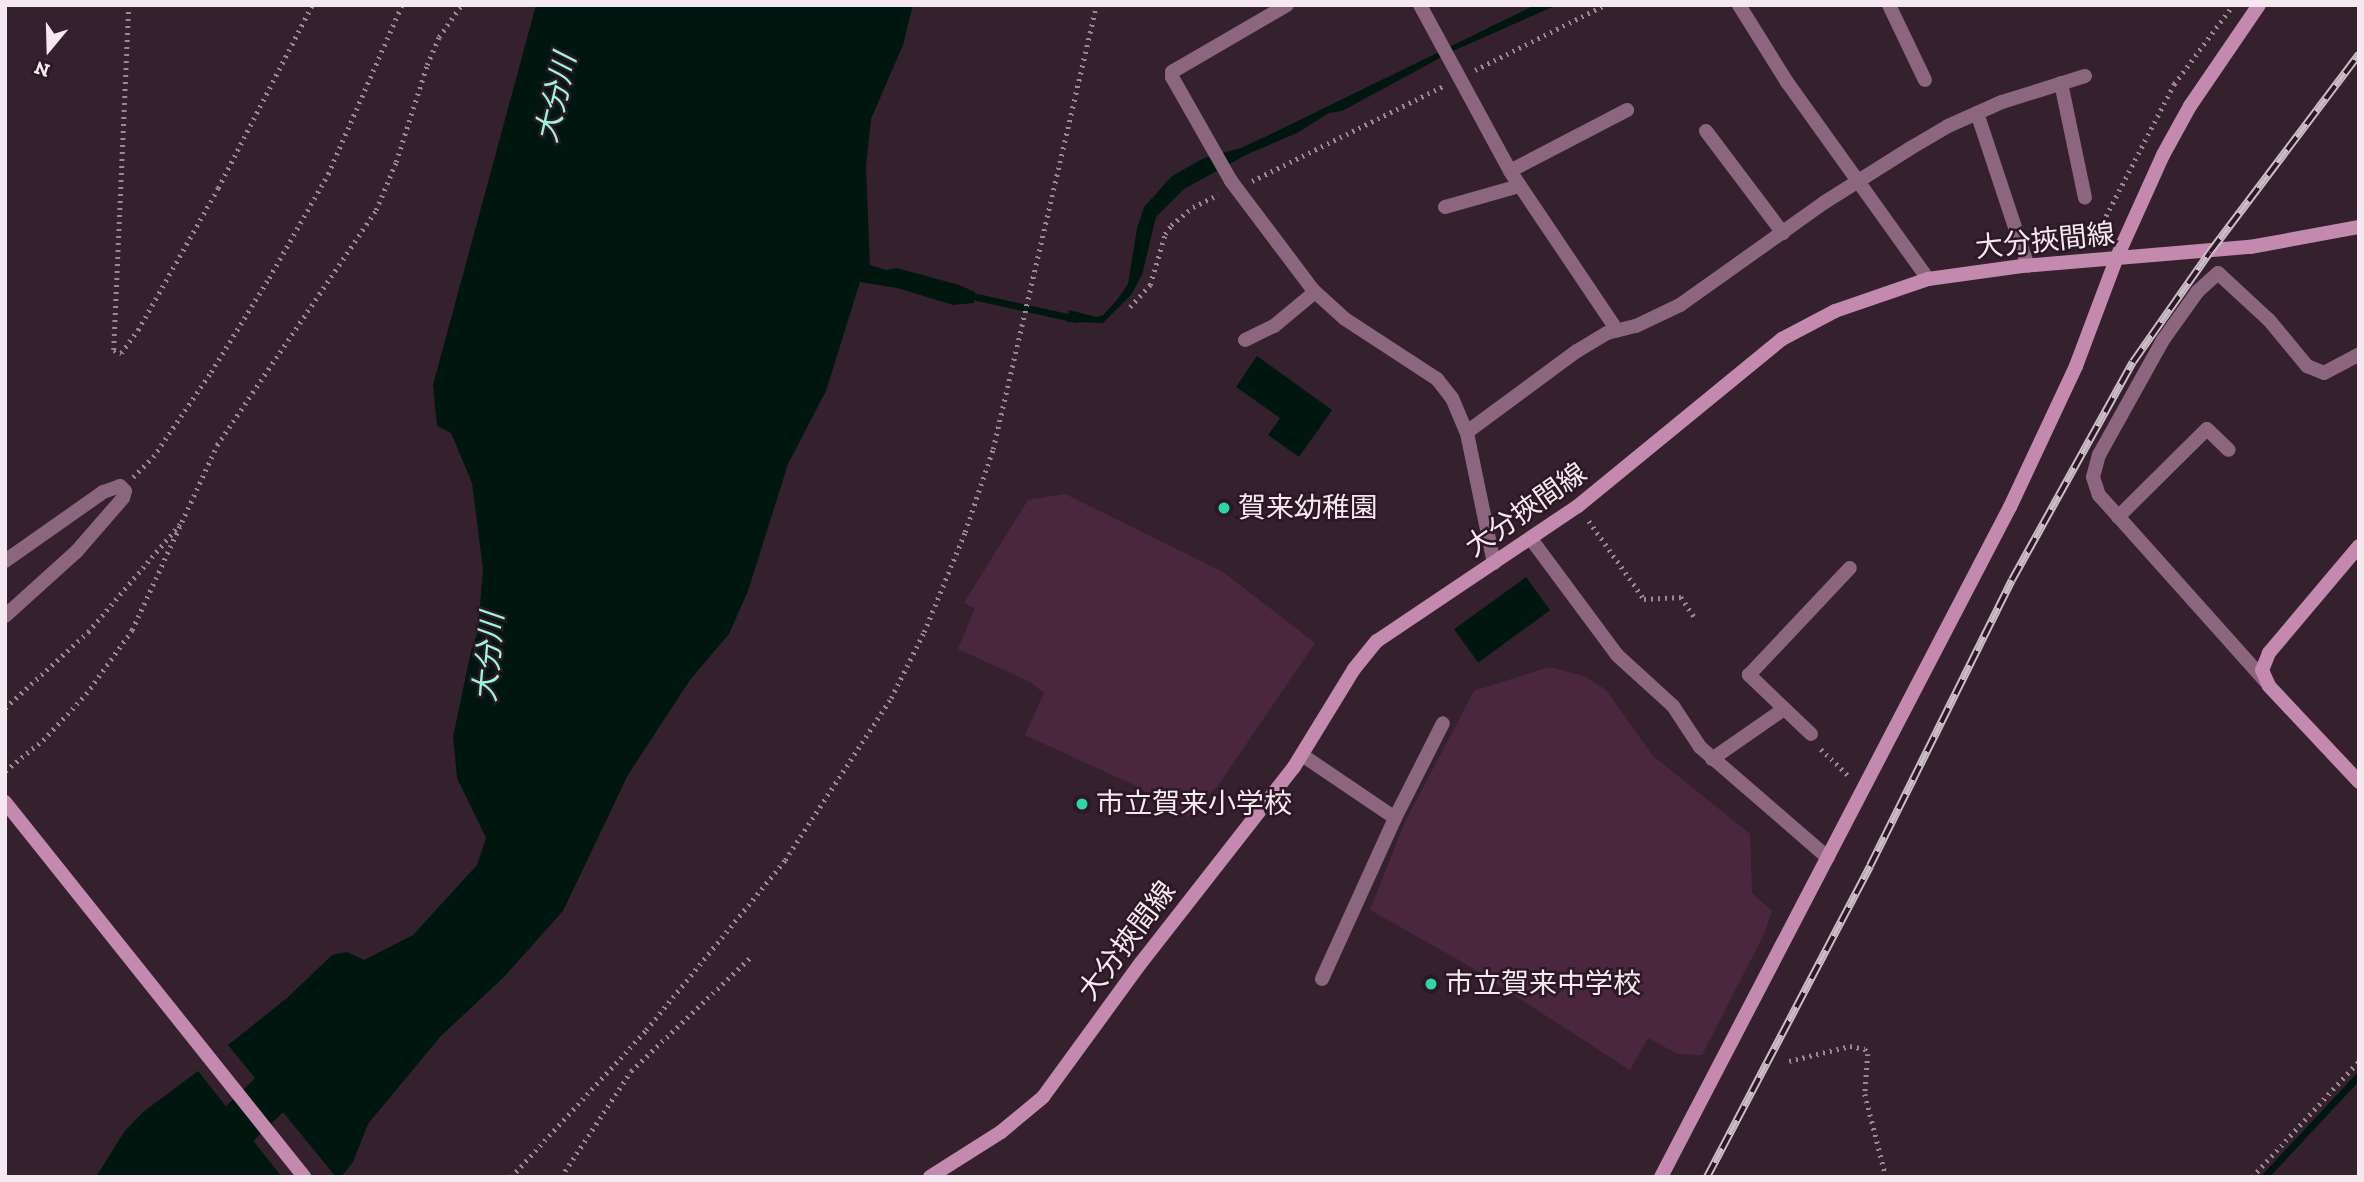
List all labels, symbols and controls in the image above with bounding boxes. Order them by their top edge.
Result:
north arrow [14,14,84,84]
water label: 大分川 [528,50,584,146]
text: N [31,56,53,83]
street label: 大分挾間線 [1974,217,2116,265]
street label: 大分挾間線 [1459,456,1593,564]
place label: 賀来幼稚園 [1238,491,1378,525]
marker: 賀来幼稚園 [1216,500,1232,516]
water label: 大分川 [467,611,511,703]
place label: 市立賀来小学校 [1096,787,1292,821]
marker: 市立賀来小学校 [1074,796,1090,812]
street label: 大分挾間線 [1071,875,1183,1007]
place label: 市立賀来中学校 [1445,967,1641,1001]
marker: 市立賀来中学校 [1423,976,1439,992]

